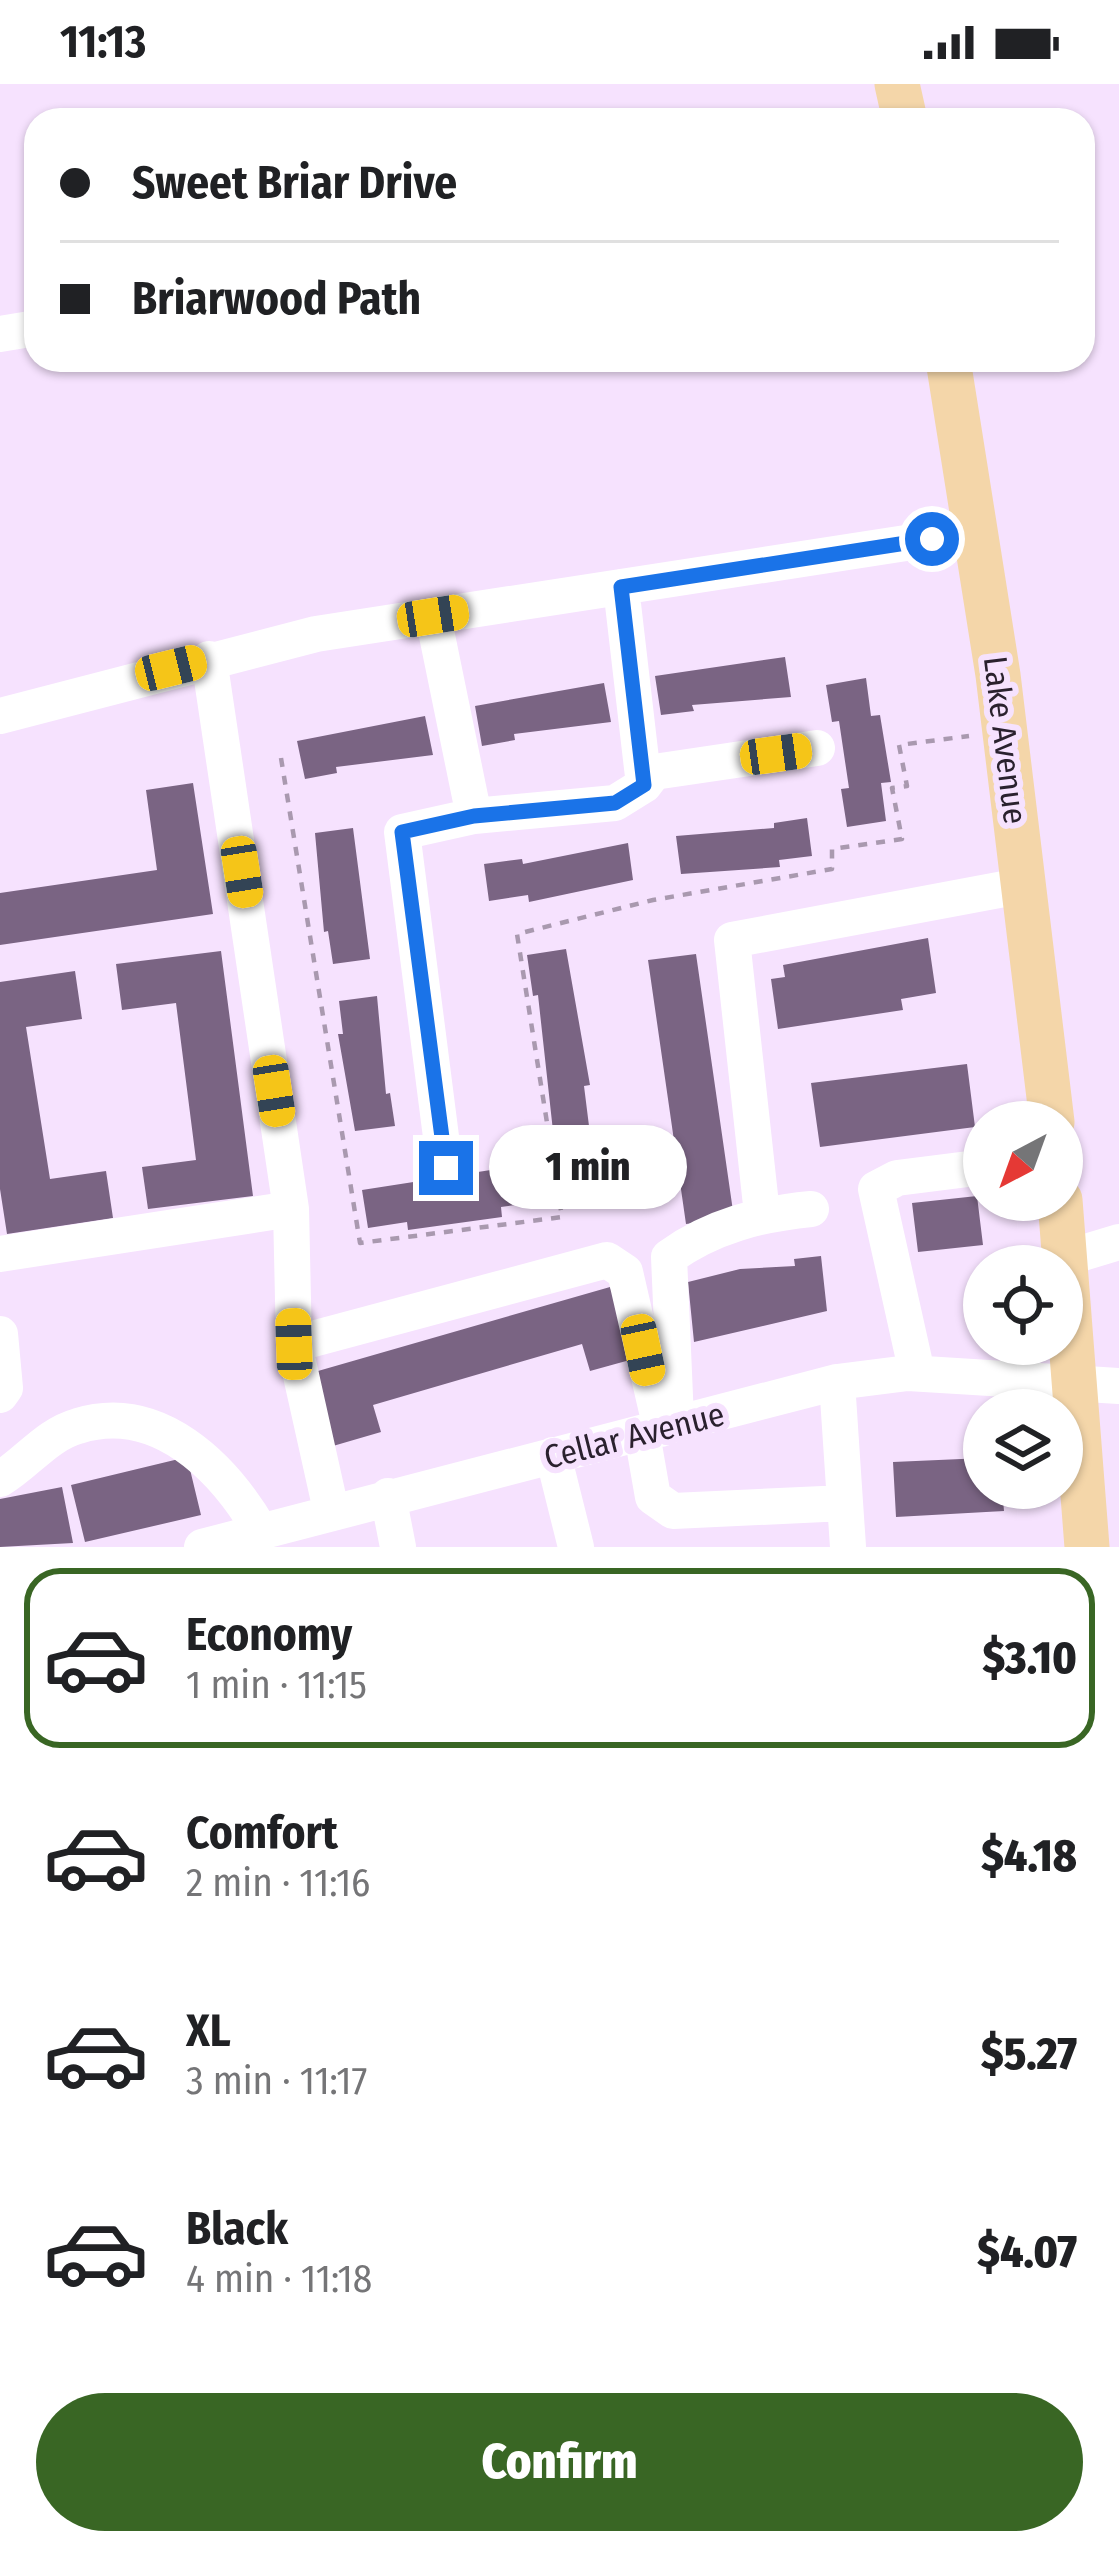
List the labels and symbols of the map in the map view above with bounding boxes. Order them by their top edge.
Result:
route start [905,512,959,566]
car [395,593,471,639]
car [132,642,210,694]
street label: Lake Avenue [975,654,1035,826]
car [738,731,814,777]
car [219,834,265,910]
car [251,1053,297,1129]
north arrow [963,1101,1083,1221]
callout: 1 min [488,1126,686,1210]
route end [419,1141,473,1195]
car [275,1307,313,1381]
car [618,1311,668,1389]
street label: Cellar Avenue [540,1394,728,1478]

